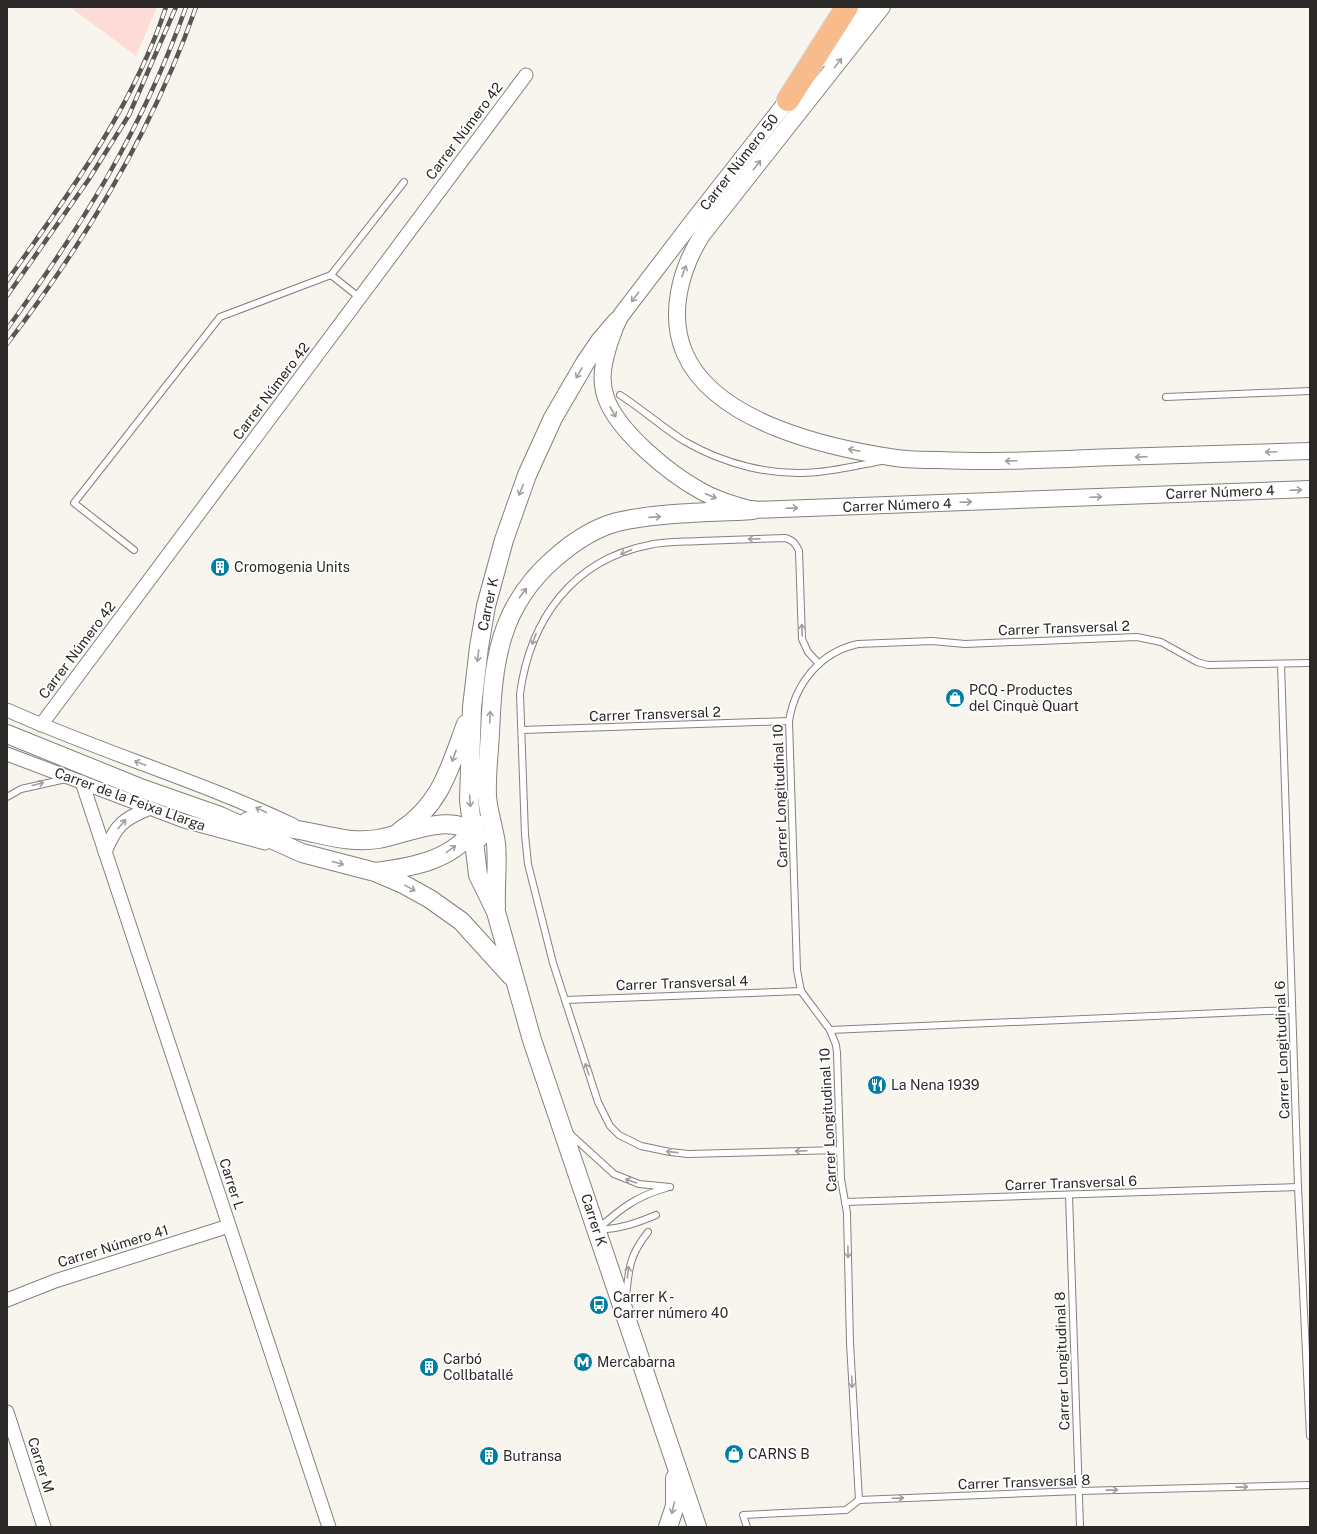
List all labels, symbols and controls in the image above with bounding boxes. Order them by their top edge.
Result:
one-way arrow [834,57,842,68]
street label: Carrer Número 42 [422,79,506,183]
street label: Carrer Número 50 [696,111,782,213]
one-way arrow [753,159,762,170]
one-way arrow [681,265,688,278]
one-way arrow [631,291,639,302]
street label: Carrer Número 42 [229,339,313,443]
one-way arrow [574,367,582,379]
one-way arrow [610,406,618,418]
one-way arrow [848,445,861,453]
one-way arrow [1265,449,1278,456]
one-way arrow [1135,453,1148,460]
one-way arrow [1005,457,1018,465]
street label: Carrer Número 4 [1165,482,1275,502]
one-way arrow [517,483,525,495]
one-way arrow [1289,486,1302,493]
one-way arrow [704,492,716,500]
one-way arrow [1089,493,1102,501]
street label: Carrer Número 4 [842,495,952,515]
one-way arrow [959,498,972,506]
one-way arrow [785,505,798,512]
one-way arrow [648,513,661,520]
one-way arrow [748,535,761,543]
one-way arrow [620,548,632,556]
building icon: Cromogenia Units [209,556,231,578]
place label: Cromogenia Units [234,559,350,575]
street label: Carrer K [475,575,502,632]
one-way arrow [519,588,527,599]
street label: Carrer Número 42 [35,598,119,702]
street label: Carrer Transversal 2 [998,618,1130,638]
one-way arrow [798,624,806,637]
one-way arrow [530,632,538,644]
one-way arrow [474,649,482,662]
place label: PCQ - Productes del Cinquè Quart [969,682,1079,714]
shop icon: PCQ - Productes del Cinquè Quart [944,687,966,709]
street label: Carrer Transversal 2 [589,704,721,724]
one-way arrow [487,711,494,724]
street label: Carrer Longitudinal 10 [769,724,791,868]
one-way arrow [450,750,458,762]
one-way arrow [135,758,147,766]
street label: Carrer de la Feixa Llarga [52,764,208,834]
one-way arrow [31,780,44,788]
one-way arrow [466,794,473,807]
one-way arrow [256,806,268,813]
one-way arrow [117,818,126,829]
one-way arrow [446,845,457,853]
one-way arrow [331,859,344,867]
one-way arrow [404,884,416,892]
street label: Carrer Transversal 4 [616,973,749,993]
street label: Carrer Longitudinal 6 [1272,980,1292,1120]
street label: Carrer Longitudinal 10 [816,1048,840,1192]
one-way arrow [583,1063,590,1076]
restaurant icon: La Nena 1939 [866,1074,888,1096]
place label: La Nena 1939 [891,1077,980,1093]
one-way arrow [795,1147,808,1155]
one-way arrow [666,1149,679,1156]
street label: Carrer L [216,1156,248,1212]
street label: Carrer Transversal 6 [1005,1173,1138,1193]
one-way arrow [625,1177,638,1184]
street label: Carrer K [578,1192,610,1249]
street label: Carrer Número 41 [56,1222,170,1270]
one-way arrow [844,1245,852,1258]
one-way arrow [625,1266,632,1279]
place label: Carrer K - Carrer número 40 [613,1289,728,1321]
street label: Carrer Longitudinal 8 [1052,1291,1072,1431]
bus stop icon: Carrer K - Carrer número 40 [588,1294,610,1316]
place label: Carbó Collbatallé [443,1351,514,1383]
metro station icon: Mercabarna [572,1351,594,1373]
place label: Mercabarna [597,1354,675,1370]
building icon: Carbó Collbatallé [418,1356,440,1378]
one-way arrow [849,1375,856,1388]
street label: Carrer M [25,1435,57,1495]
shop icon: CARNS B [723,1443,745,1465]
building icon: Butransa [478,1445,500,1467]
place label: CARNS B [748,1446,810,1462]
place label: Butransa [503,1448,562,1464]
street label: Carrer Transversal 8 [957,1472,1091,1492]
one-way arrow [1235,1483,1248,1491]
one-way arrow [1105,1487,1118,1494]
one-way arrow [891,1495,904,1502]
one-way arrow [669,1502,677,1515]

